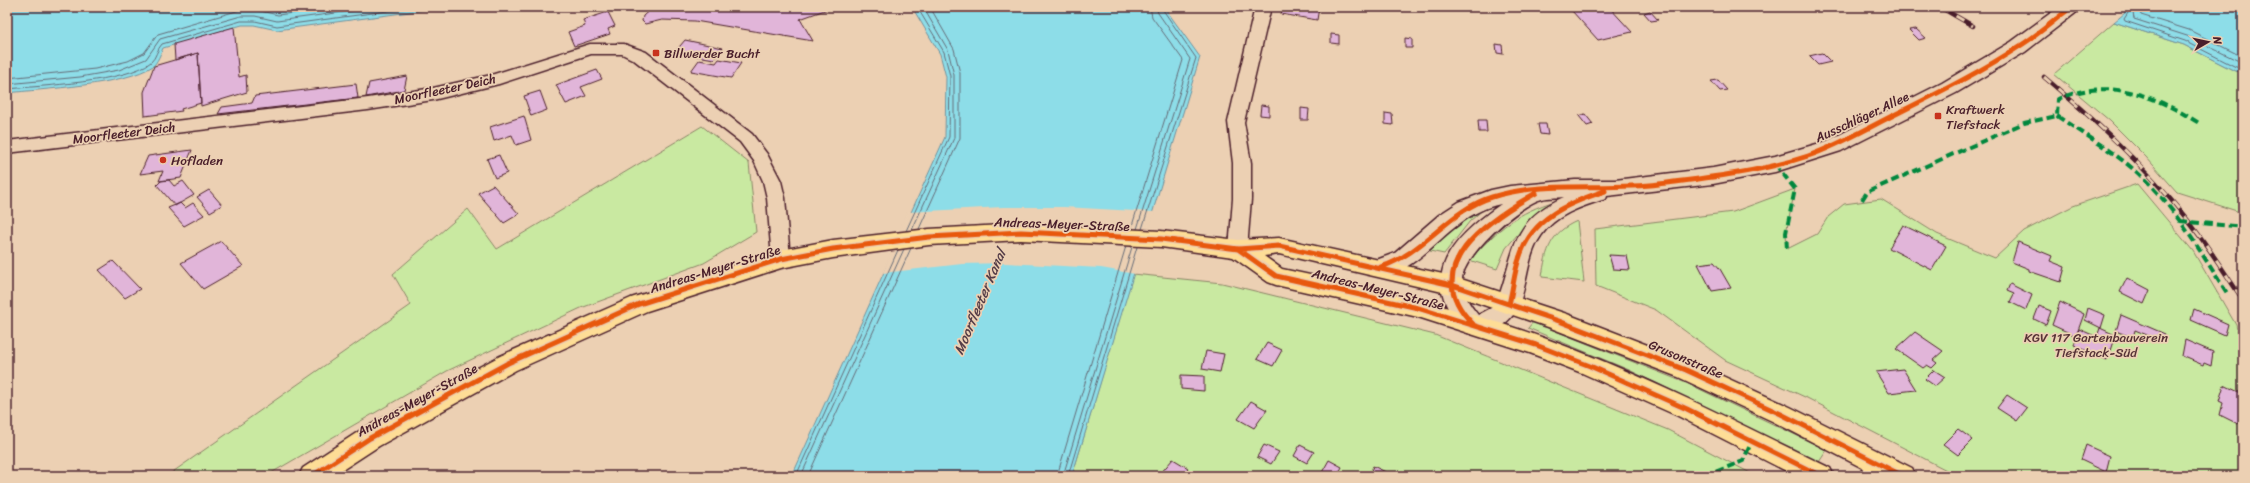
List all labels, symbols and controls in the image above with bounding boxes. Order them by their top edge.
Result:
north arrow [2188,22,2228,62]
text: N [2207,34,2227,46]
place label: Billwerder Bucht [664,42,760,65]
marker: Billwerder Bucht [651,48,661,58]
street label: Moorfleeter Deich [392,67,498,111]
street label: Ausschläger Allee [1810,85,1913,149]
place label: Kraftwerk Tiefstack [1946,98,2005,136]
marker: Kraftwerk Tiefstack [1933,111,1943,121]
street label: Moorfleeter Deich [71,115,177,151]
place label: Hofladen [171,149,223,172]
marker: Hofladen [158,155,168,165]
street label: Andreas-Meyer-Straße [993,210,1130,238]
street label: Andreas-Meyer-Straße [646,238,783,300]
water label: Moorfleeter Kanal [947,243,1015,359]
street label: Andreas-Meyer-Straße [1308,261,1447,317]
park label: KGV 117 Gartenbauverein Tiefstack-Süd [2024,326,2168,364]
street label: Grusonstraße [1645,333,1727,385]
street label: Andreas-Meyer-Straße [351,357,482,443]

